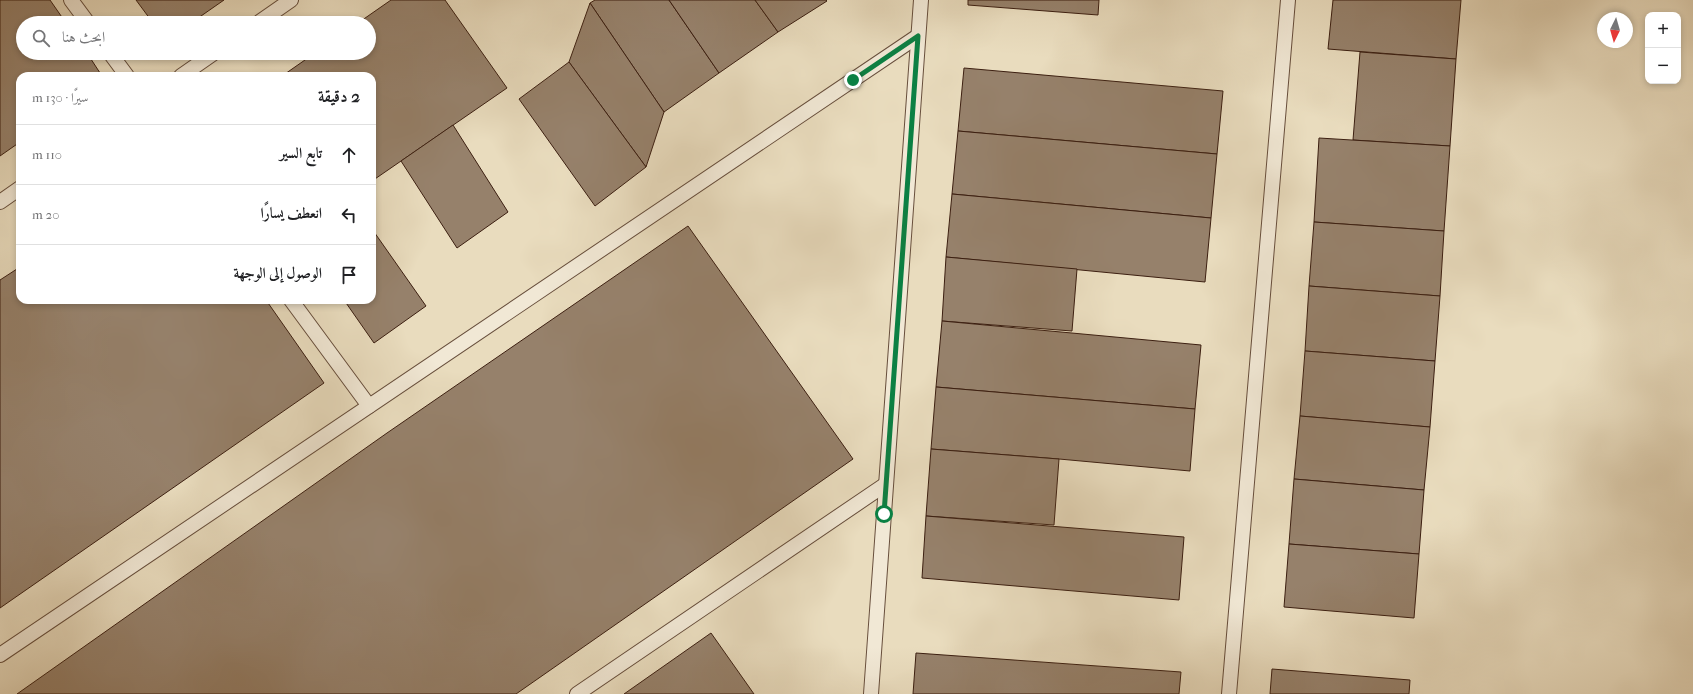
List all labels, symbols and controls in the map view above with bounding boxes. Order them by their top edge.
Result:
north arrow [1597,12,1633,48]
map controls [1645,12,1681,84]
button: + [1645,12,1681,48]
search box [16,16,376,60]
icon: search [30,27,52,49]
text: ابحث هنا [62,28,105,46]
button: − [1645,48,1681,84]
route end [844,71,862,89]
text: 2 دقيقة [318,86,360,106]
text: سيرًا · 130 m [32,90,88,105]
text: تابع السير [280,144,322,162]
icon: ahead [338,144,360,166]
text: 110 m [32,147,62,162]
text: انعطف يسارًا [261,204,322,222]
icon: left [338,204,360,226]
text: 20 m [32,207,59,222]
text: الوصول إلى الوجهة [233,264,322,282]
icon: arrive [338,264,360,286]
route start [875,505,893,523]

